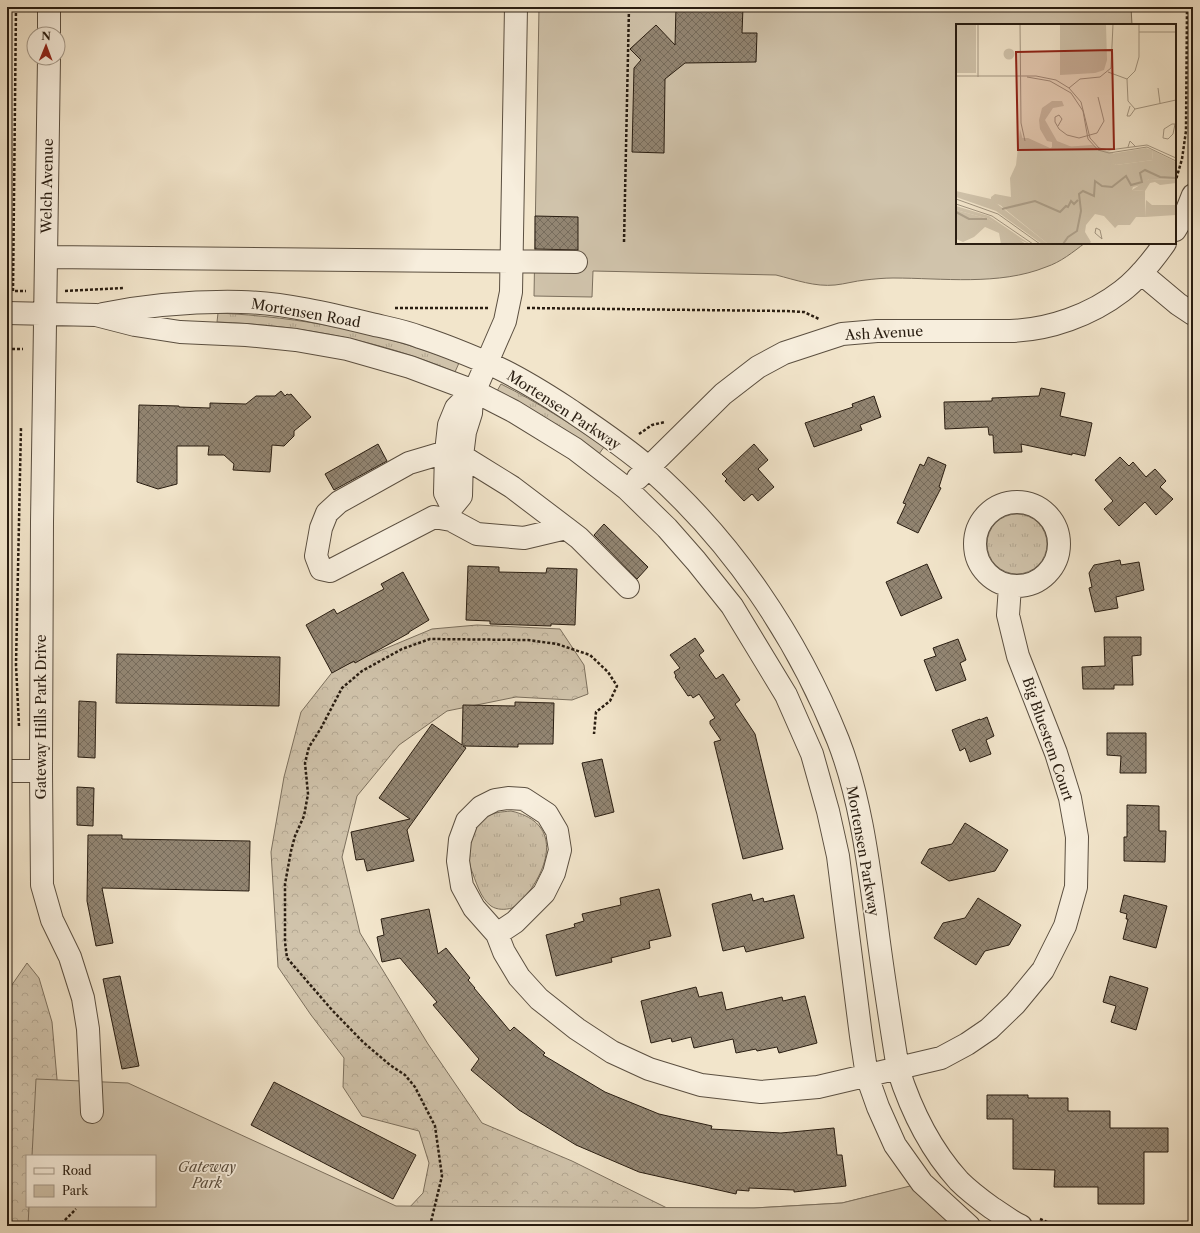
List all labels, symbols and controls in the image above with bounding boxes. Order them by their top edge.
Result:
inset map [956,24,1176,244]
north arrow [26,26,66,66]
text: N [41,29,52,43]
street label: Welch Avenue [37,138,57,235]
street label: Mortensen Road [250,295,363,332]
street label: Ash Avenue [843,322,924,344]
street label: Mortensen Parkway [504,366,625,454]
street label: Gateway Hills Park Drive [32,634,50,800]
street label: Big Bluestem Court [1018,675,1078,803]
street label: Mortensen Parkway [843,784,883,918]
legend [26,1155,156,1207]
park label: Gateway Park [178,1158,236,1192]
text: Road [62,1163,92,1178]
text: Park [62,1183,89,1198]

